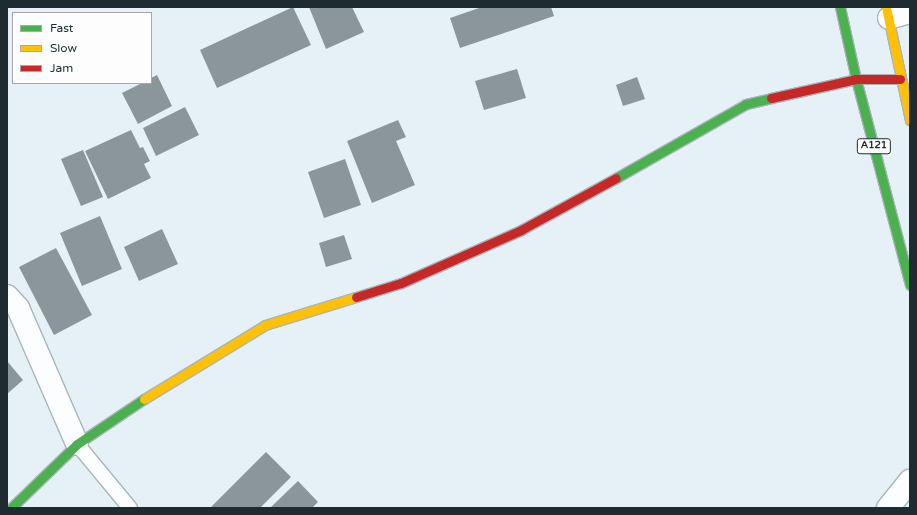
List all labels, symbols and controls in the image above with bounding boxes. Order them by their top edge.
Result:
legend [12,12,152,84]
text: Fast [50,21,73,35]
text: Slow [50,41,77,55]
text: Jam [50,61,73,75]
road number: A121 [856,138,892,154]

